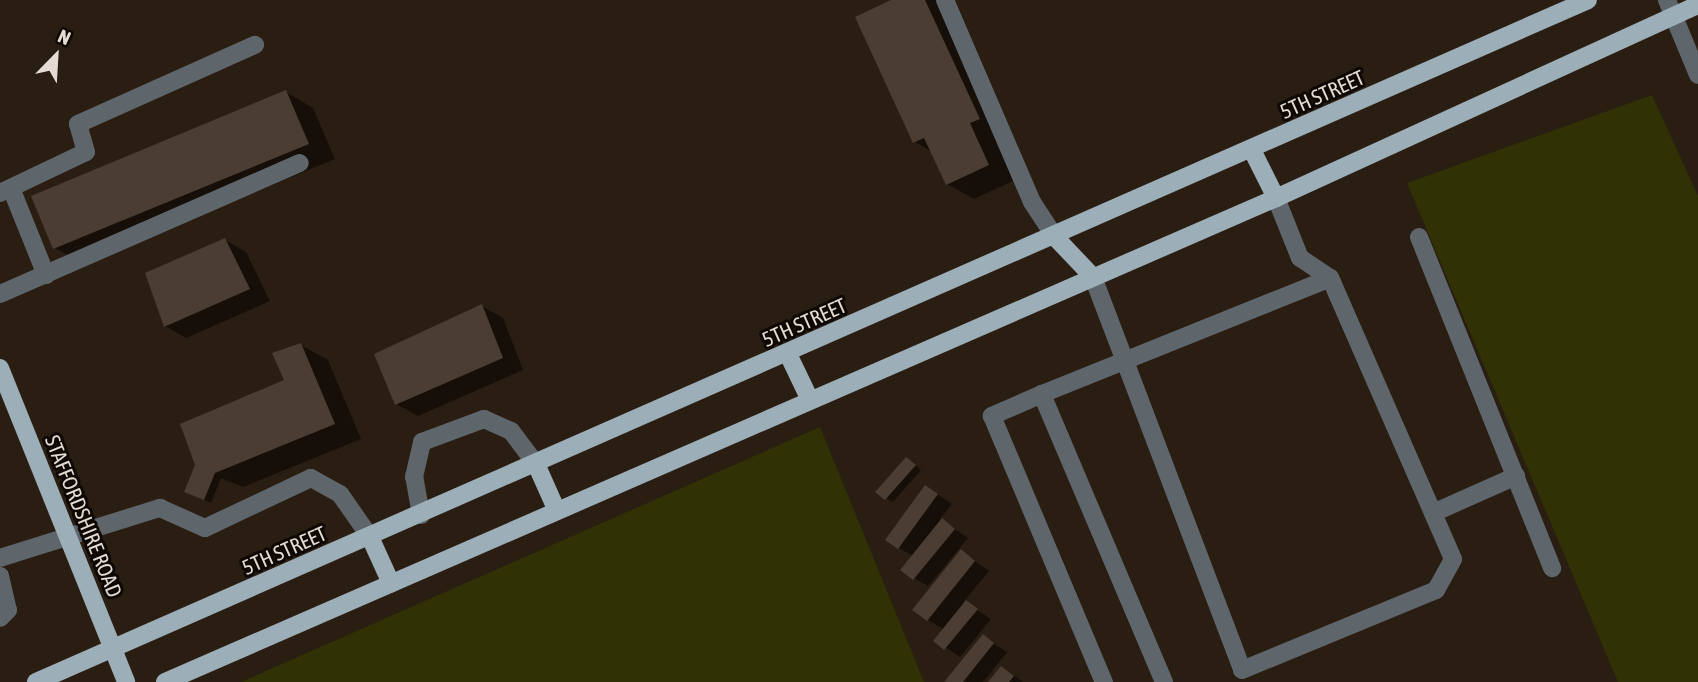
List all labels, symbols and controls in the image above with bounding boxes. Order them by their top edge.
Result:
north arrow [21,21,91,91]
text: N [55,24,74,49]
street label: 5TH STREET [1276,64,1368,124]
street label: 5TH STREET [758,292,850,352]
street label: STAFFORDSHIRE ROAD [40,431,128,601]
street label: 5TH STREET [238,520,330,580]

